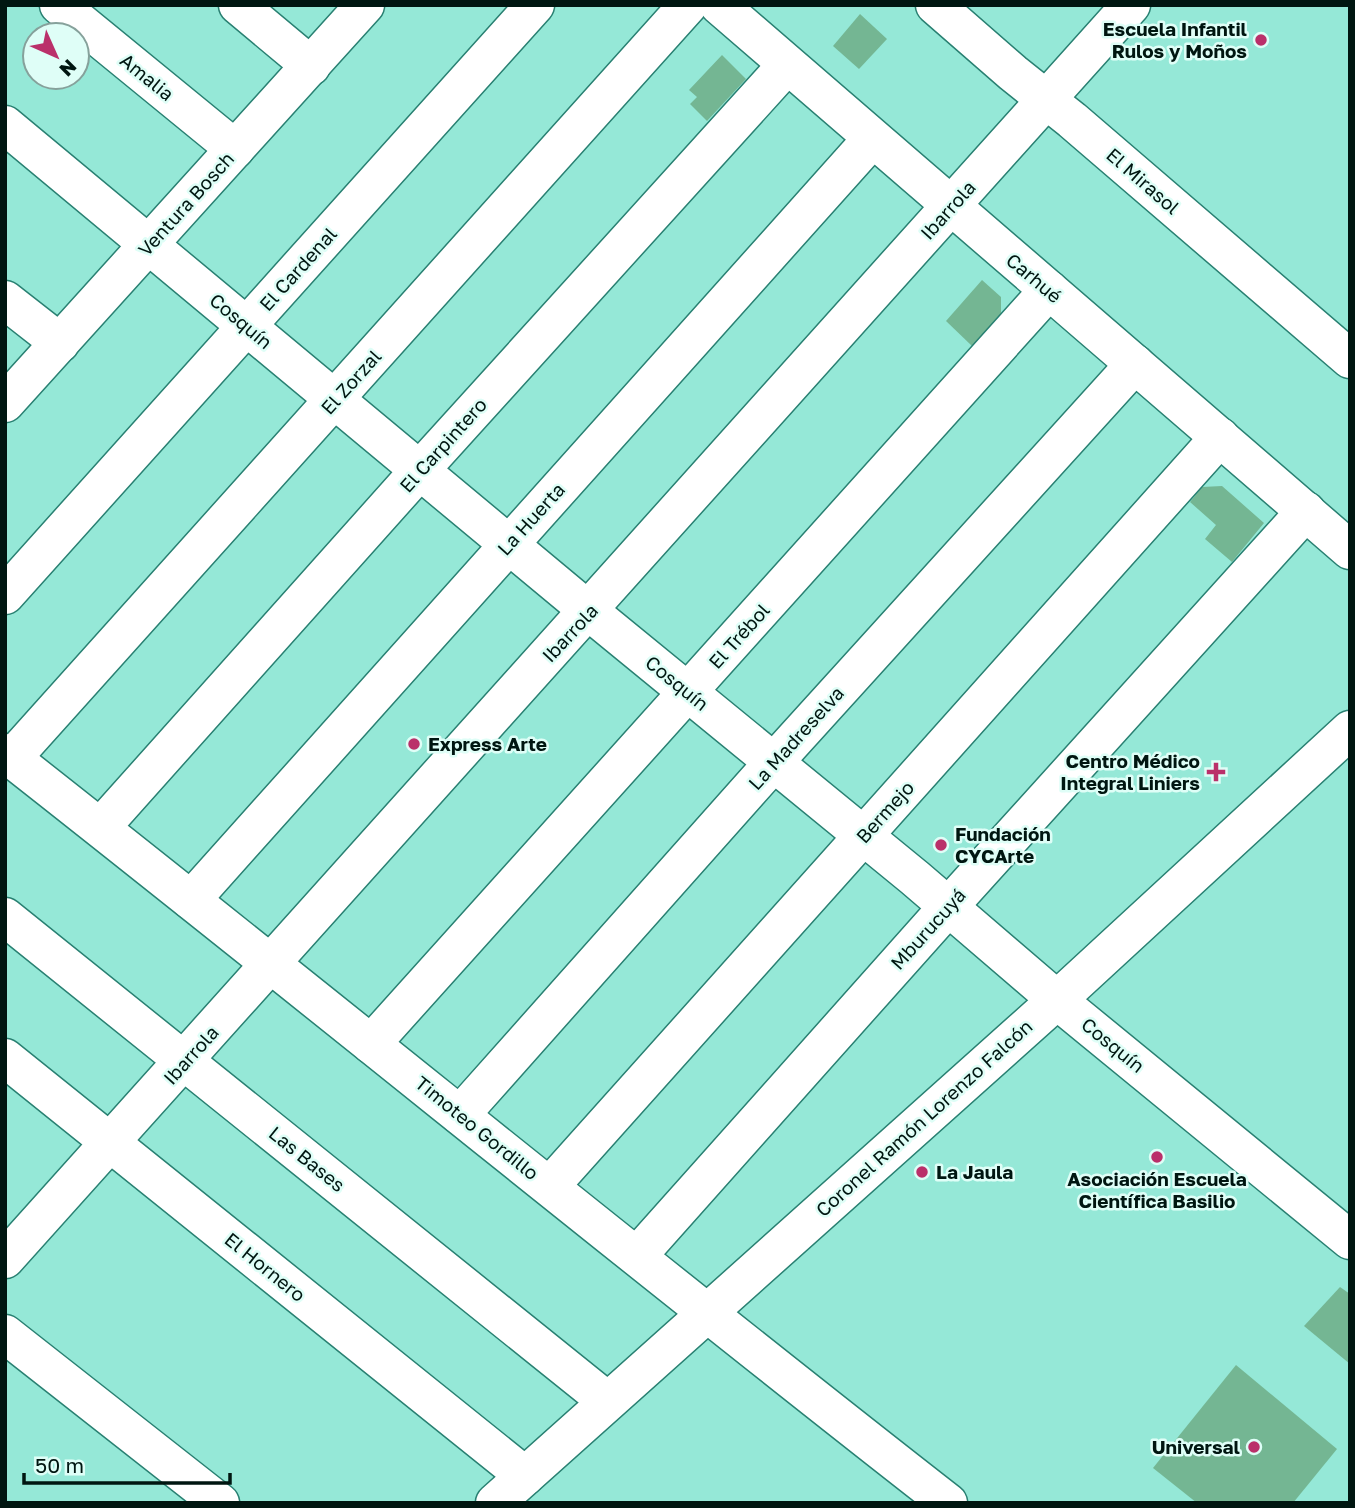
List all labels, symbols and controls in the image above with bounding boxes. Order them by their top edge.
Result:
place label: Escuela Infantil Rulos y Moños [1103,17,1247,62]
north arrow [21,21,91,91]
marker: Escuela Infantil Rulos y Moños [1253,32,1269,48]
street label: Amalia [116,48,179,105]
text: N [55,55,82,82]
street label: El Mirasol [1102,143,1185,219]
street label: Ventura Bosch [133,147,238,260]
street label: Ibarrola [915,176,980,244]
street label: El Cardenal [254,222,341,315]
street label: Carhué [1002,248,1067,307]
street label: Cosquín [205,288,277,353]
street label: El Zorzal [316,345,386,419]
street label: El Carpintero [394,393,491,497]
street label: La Huerta [492,478,569,560]
street label: El Trébol [703,598,774,673]
street label: Ibarrola [537,599,602,667]
street label: Cosquín [641,650,713,715]
street label: La Madreselva [743,681,848,794]
place label: Express Arte [428,732,547,755]
marker: Express Arte [406,736,422,752]
place label: Centro Médico Integral Liniers [1060,749,1200,794]
marker: Centro Médico Integral Liniers [1206,762,1226,782]
street label: Bermejo [851,776,918,847]
place label: Fundación CYCArte [955,822,1051,867]
marker: Fundación CYCArte [933,837,949,853]
street label: Mburucuyá [885,883,970,974]
street label: Cosquín [1077,1012,1149,1077]
street label: Coronel Ramón Lorenzo Falcón [811,1014,1037,1221]
street label: Ibarrola [158,1021,223,1089]
street label: Timoteo Gordillo [411,1071,544,1184]
street label: Las Bases [265,1121,350,1196]
marker: Asociación Escuela Científica Basilio [1149,1149,1165,1165]
place label: La Jaula [936,1160,1013,1183]
marker: La Jaula [914,1164,930,1180]
place label: Asociación Escuela Científica Basilio [1067,1167,1247,1212]
street label: El Hornero [220,1227,310,1306]
place label: Universal [1152,1435,1240,1458]
marker: Universal [1246,1439,1262,1455]
scale bar [24,1442,231,1486]
text: 50 m [35,1452,84,1478]

